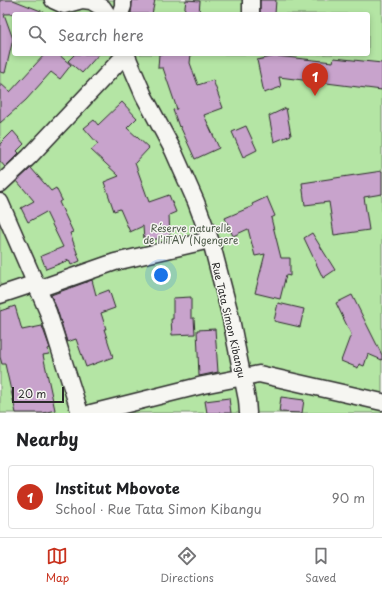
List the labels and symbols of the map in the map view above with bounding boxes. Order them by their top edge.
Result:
pin: 1 [302,63,328,96]
park label: Réserve naturelle de l'ITAV (Ngengere [143,220,239,247]
street label: Rue Tata Simon Kibangu [209,261,250,379]
your location [151,265,171,285]
scale bar [12,385,64,404]

